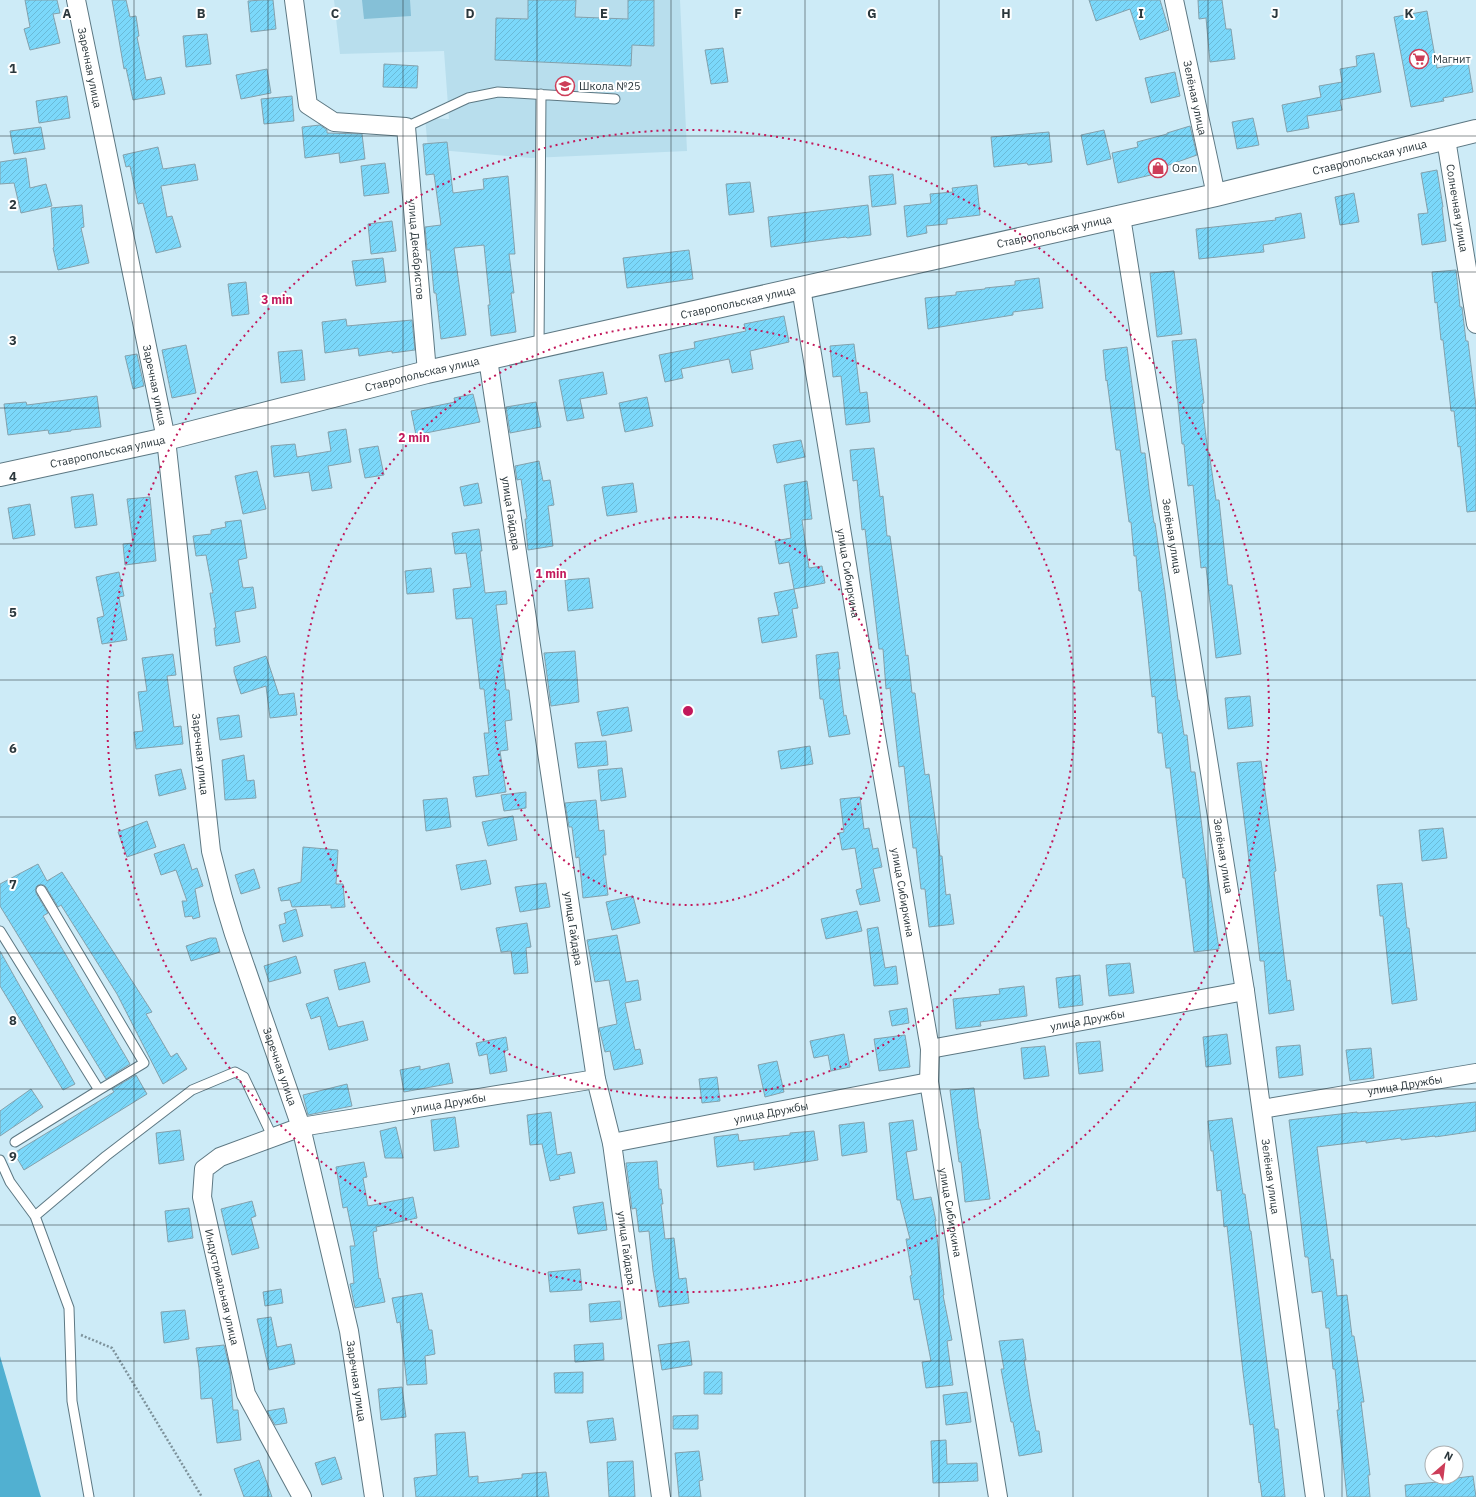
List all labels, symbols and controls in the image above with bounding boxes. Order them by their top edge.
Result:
text: A [63,5,72,22]
text: B [197,5,206,22]
text: C [331,5,340,22]
text: D [465,5,475,22]
text: E [600,5,608,22]
text: F [734,5,742,22]
text: G [867,5,877,22]
text: H [1001,5,1011,22]
text: I [1138,5,1144,22]
text: J [1271,5,1279,22]
text: K [1404,5,1414,22]
street label: Заречная улица [75,26,105,109]
supermarket icon: Магнит [1408,48,1430,70]
place label: Магнит [1433,52,1471,66]
street label: Зелёная улица [1180,59,1210,137]
text: 1 [9,60,17,77]
school or university icon: Школа №25 [554,75,576,97]
place label: Школа №25 [579,79,641,93]
street label: Ставропольская улица [1311,136,1428,178]
shop icon: Ozon [1147,157,1169,179]
place label: Ozon [1172,161,1197,175]
street label: Солнечная улица [1443,163,1471,253]
text: 2 [9,196,17,213]
street label: улица Декабристов [405,198,428,300]
street label: Ставропольская улица [995,212,1113,251]
street label: Ставропольская улица [679,283,797,322]
text: 3 min [261,292,293,307]
text: 3 [9,332,17,349]
street label: Заречная улица [140,343,170,427]
street label: Ставропольская улица [363,353,481,395]
text: 2 min [398,430,430,445]
street label: Ставропольская улица [49,432,166,471]
text: 4 [9,468,17,485]
street label: улица Гайдара [499,475,524,551]
street label: Зелёная улица [1159,497,1185,575]
street label: улица Сибиркина [834,527,863,619]
text: 1 min [535,566,567,581]
text: 5 [9,604,17,621]
centre of rings [681,704,695,718]
street label: Заречная улица [189,712,212,796]
text: 6 [9,740,17,757]
street label: Зелёная улица [1210,817,1236,895]
street label: улица Сибиркина [888,847,918,938]
text: 7 [9,876,17,893]
street label: улица Гайдара [561,891,586,967]
street label: улица Дружбы [1049,1006,1126,1034]
text: 8 [9,1012,17,1029]
street label: Заречная улица [260,1025,300,1108]
street label: улица Дружбы [1367,1072,1443,1098]
street label: улица Дружбы [410,1090,487,1116]
street label: улица Дружбы [733,1098,810,1126]
street label: Зелёная улица [1258,1138,1283,1215]
text: 9 [9,1148,17,1165]
street label: улица Сибиркина [936,1167,965,1258]
street label: улица Гайдара [614,1210,639,1286]
street label: Индустриальная улица [202,1227,242,1347]
street label: Заречная улица [343,1339,370,1423]
north arrow [1424,1445,1464,1485]
text: N [1442,1448,1456,1464]

